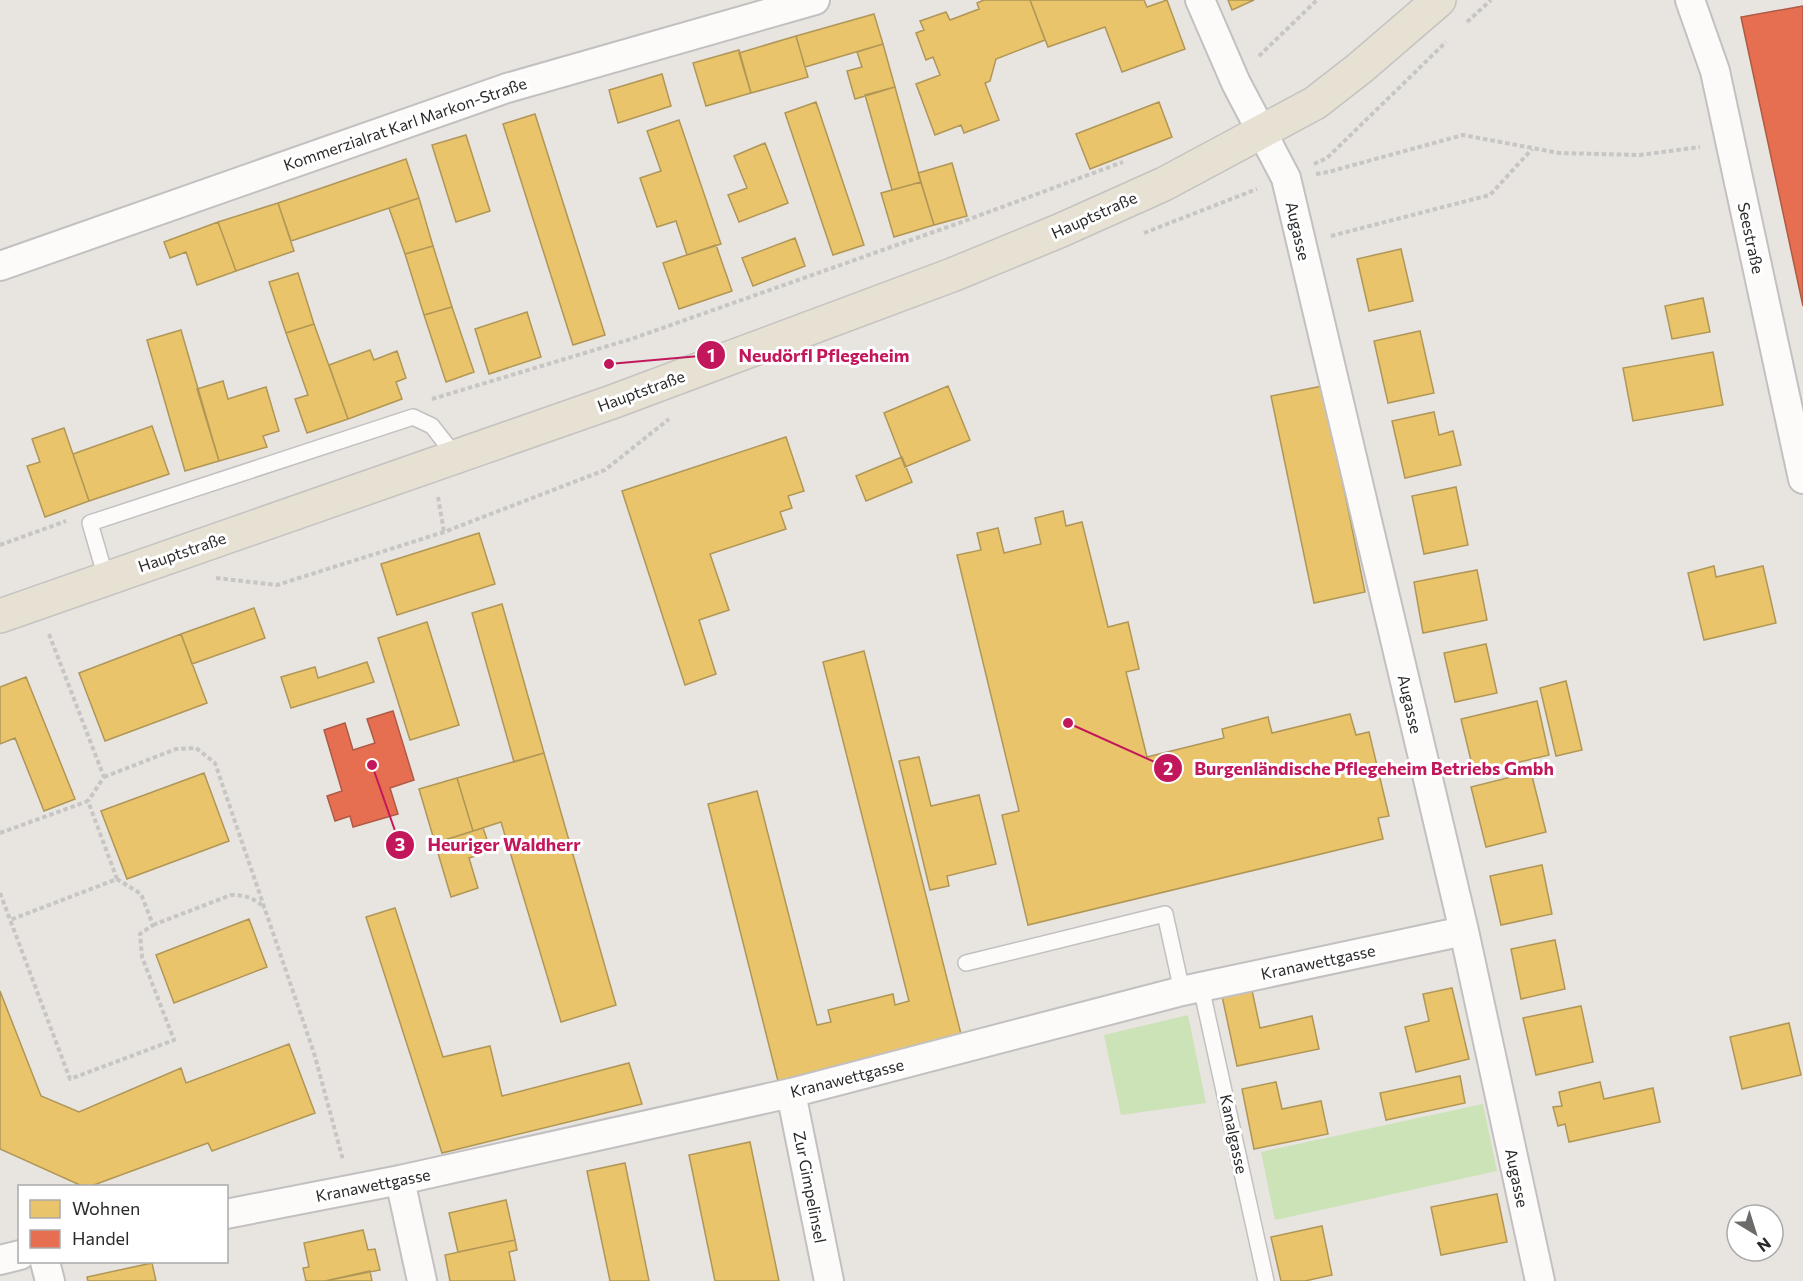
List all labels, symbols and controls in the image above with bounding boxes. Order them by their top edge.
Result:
street label: Kommerzialrat Karl Markon-Straße [281,73,529,174]
street label: Hauptstraße [1048,187,1140,242]
street label: Augasse [1283,200,1314,262]
street label: Seestraße [1735,200,1768,275]
callout: Neudörfl Pflegeheim [696,337,921,373]
text: 1 [707,344,715,366]
text: Neudörfl Pflegeheim [739,344,909,366]
street label: Hauptstraße [594,366,687,415]
street label: Hauptstraße [135,528,228,575]
street label: Augasse [1395,673,1426,735]
callout: Burgenländische Pflegeheim Betriebs Gmbh [1153,750,1566,786]
text: 2 [1163,757,1173,779]
text: Burgenländische Pflegeheim Betriebs Gmbh [1194,757,1554,779]
callout: Heuriger Waldherr [385,827,593,863]
text: 3 [395,833,405,855]
text: Heuriger Waldherr [427,833,581,855]
street label: Kranawettgasse [1259,940,1377,983]
street label: Kranawettgasse [788,1054,906,1101]
street label: Kanalgasse [1217,1092,1252,1175]
street label: Zur Gimpelinsel [790,1129,831,1245]
street label: Augasse [1502,1147,1533,1209]
street label: Kranawettgasse [314,1164,432,1205]
legend [18,1185,228,1263]
text: Wohnen [72,1197,140,1219]
north arrow [1725,1203,1785,1263]
text: Handel [72,1227,130,1249]
text: N [1754,1234,1775,1256]

